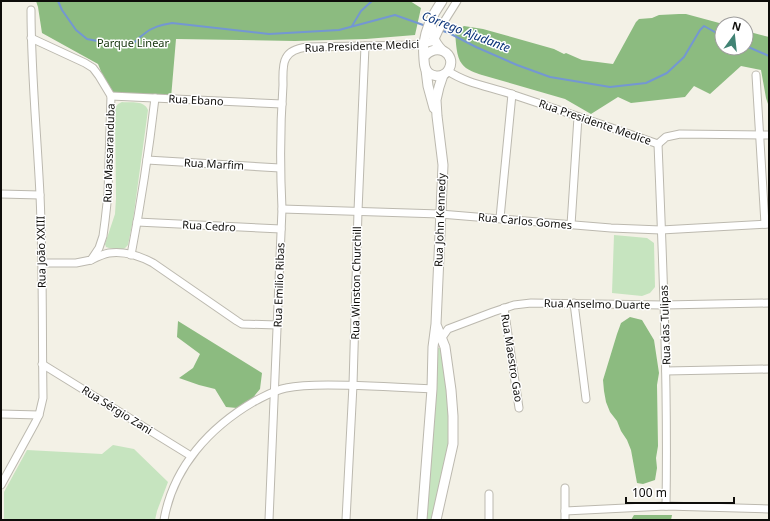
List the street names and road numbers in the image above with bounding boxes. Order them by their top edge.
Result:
street label: Rua Presidente Medici [304,36,420,55]
street label: Rua Ebano [168,91,224,108]
street label: Rua Presidente Medice [537,95,653,148]
street label: Rua Massaranduba [99,103,118,203]
street label: Rua Marfim [184,154,245,173]
street label: Rua John Kennedy [430,172,449,267]
street label: Rua Carlos Gomes [477,209,573,232]
street label: Rua João XXIII [32,216,49,288]
street label: Rua Cedro [182,217,237,234]
street label: Rua Winston Churchill [347,226,364,340]
street label: Rua Emilio Ribas [270,242,287,328]
street label: Rua das Tulipas [656,285,673,365]
street label: Rua Anselmo Duarte [544,295,650,312]
street label: Rua Maestro Gao [498,313,527,403]
street label: Rua Sérgio Zani [79,382,155,437]

